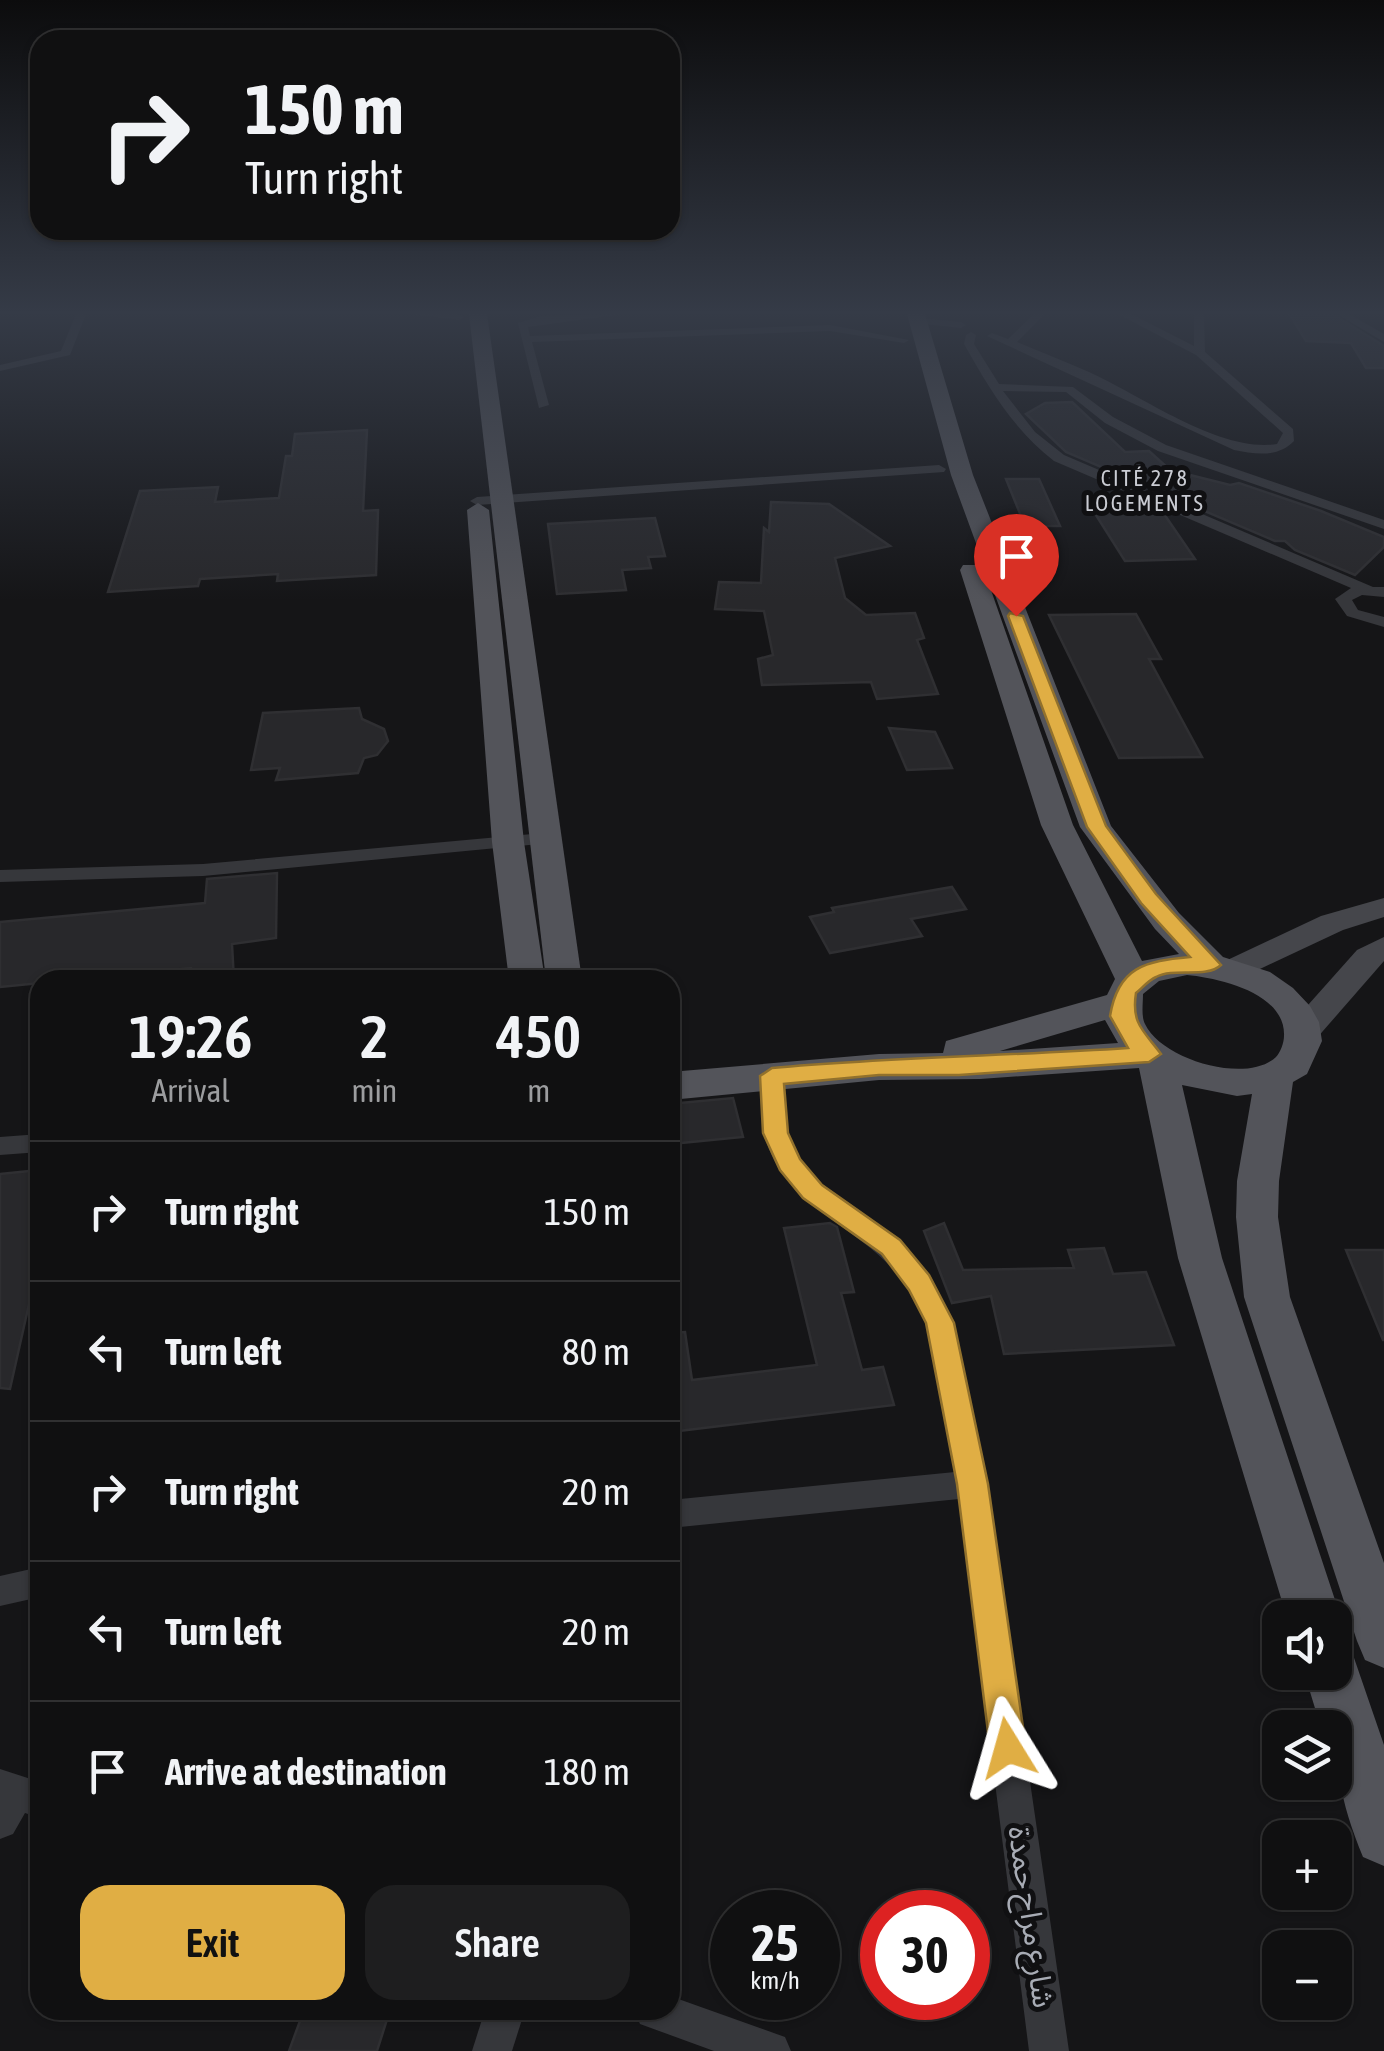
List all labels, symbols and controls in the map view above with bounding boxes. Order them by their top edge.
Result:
text: 150 m [245,69,404,149]
icon: right [80,70,210,200]
text: Turn right [245,152,403,204]
district label: CITÉ 278 LOGEMENTS [1085,465,1205,516]
pin [974,514,1059,617]
icon: arrive [989,529,1044,584]
text: 19:26 [129,1002,252,1071]
text: 2 [360,1002,389,1071]
text: 450 [496,1002,581,1071]
text: Arrival [152,1072,230,1109]
text: min [351,1072,397,1109]
text: m [527,1072,550,1109]
icon: right [80,1184,135,1239]
text: Turn right [165,1190,299,1233]
text: 150 m [544,1190,630,1233]
icon: left [80,1324,135,1379]
text: Turn left [165,1330,281,1373]
text: 80 m [562,1330,630,1373]
icon: right [80,1464,135,1519]
text: Turn right [165,1470,299,1513]
text: 20 m [562,1470,630,1513]
map controls [1262,1600,1352,2020]
button: sound [1262,1600,1352,1690]
icon: left [80,1604,135,1659]
text: Turn left [165,1610,281,1653]
text: 20 m [562,1610,630,1653]
position arrow [956,1696,1060,1800]
button: layers [1262,1710,1352,1800]
icon: arrive [80,1744,135,1799]
text: Arrive at destination [165,1750,447,1793]
text: 180 m [544,1750,630,1793]
button: + [1262,1820,1352,1910]
street label: شارع مراح حمدة [996,1824,1062,2011]
button: Exit [80,1885,345,2000]
button: Share [365,1885,630,2000]
speed limit sign: 30 [860,1890,990,2020]
text: 25 [751,1914,798,1972]
button: − [1262,1930,1352,2020]
text: km/h [750,1966,800,1994]

